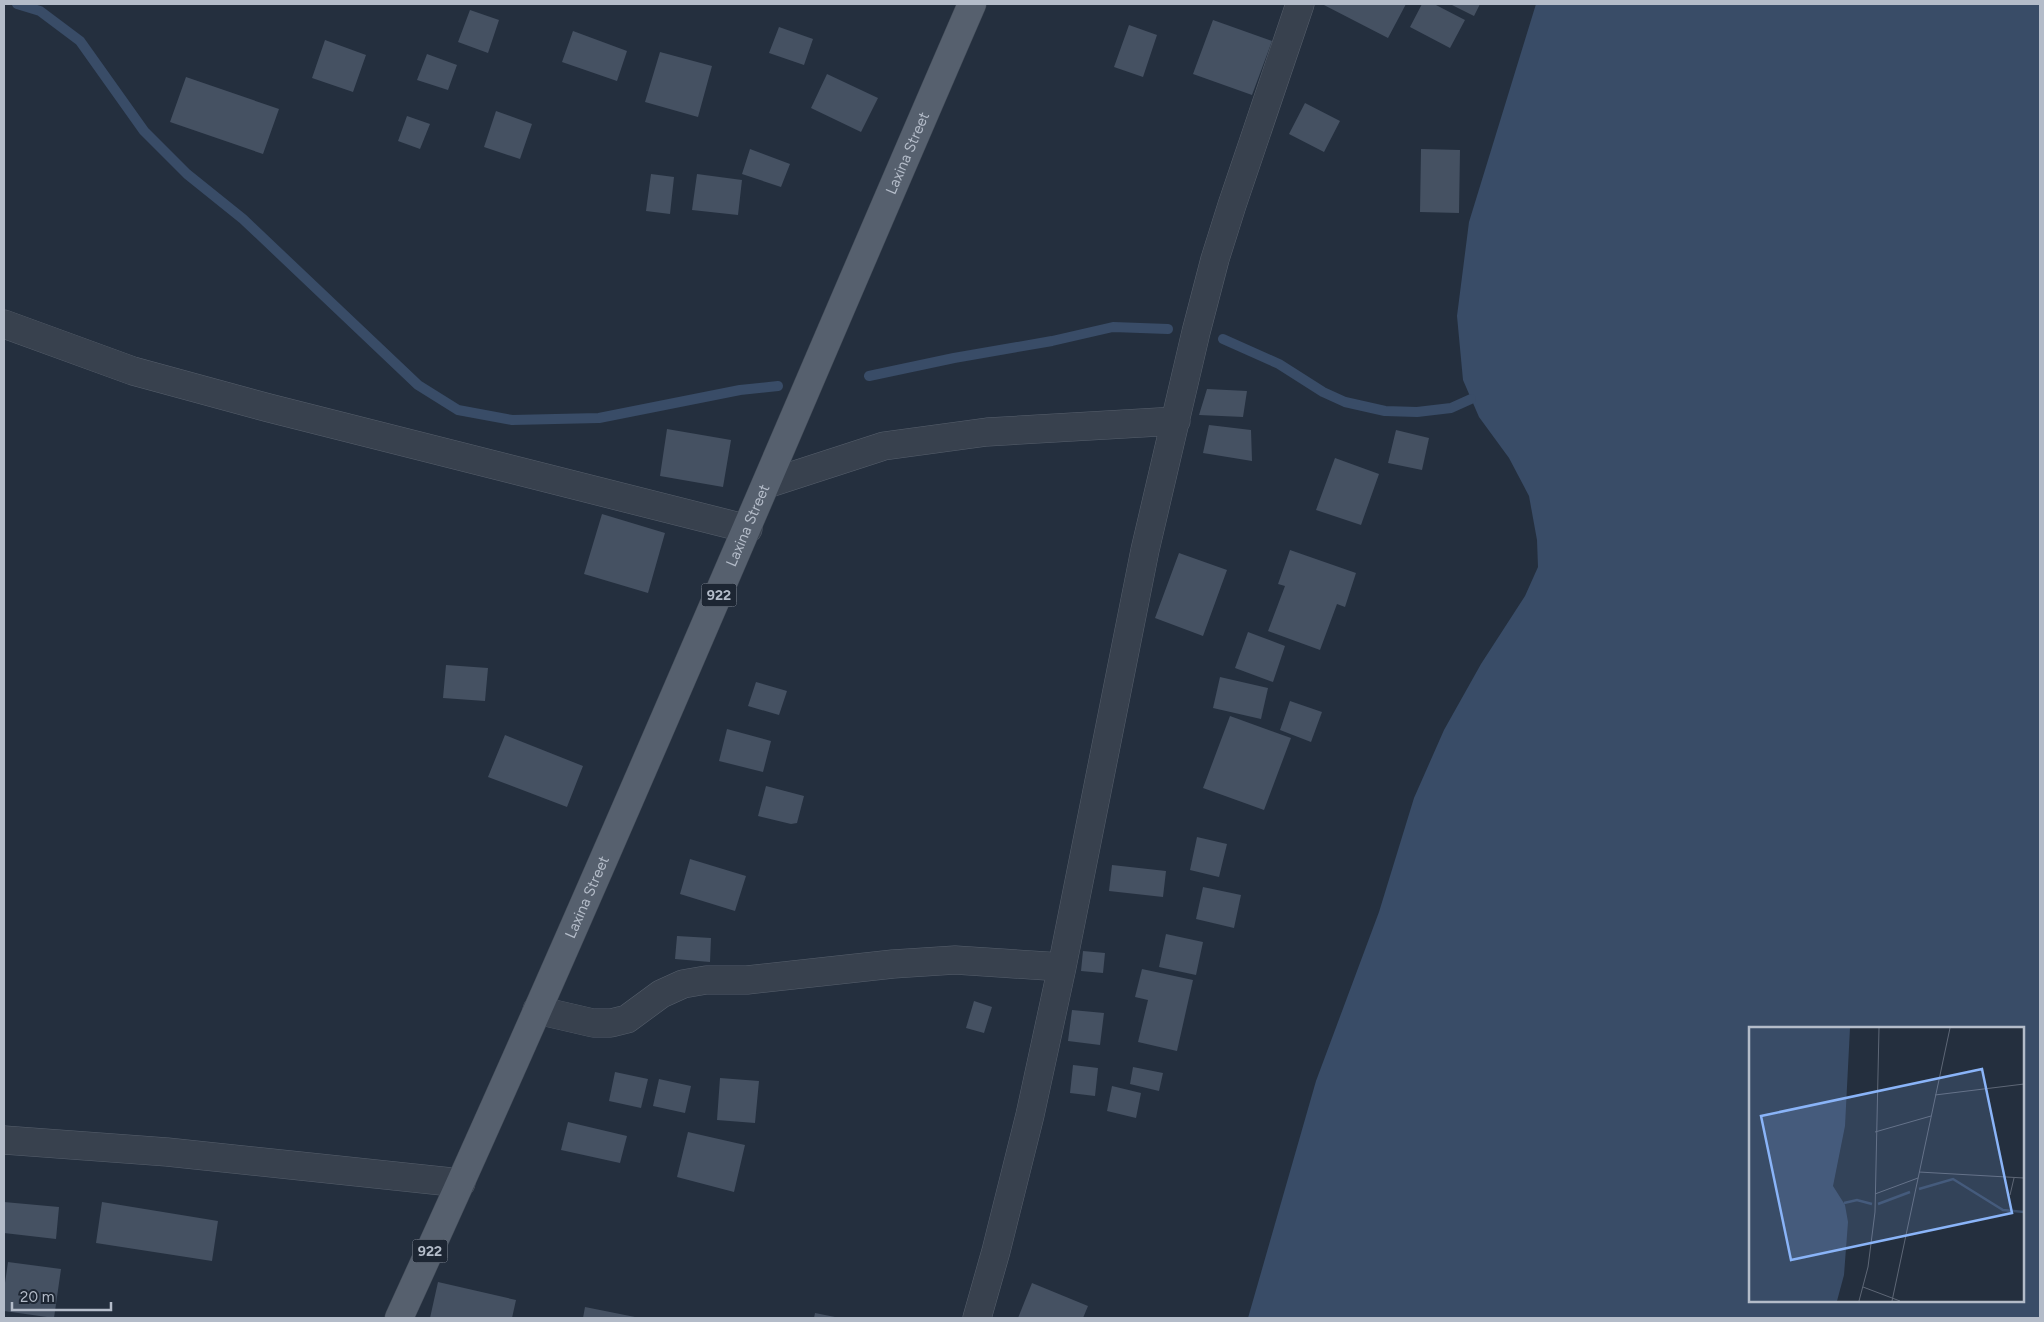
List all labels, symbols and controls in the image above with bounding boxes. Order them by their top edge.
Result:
street label: Laxina Street [882,109,933,197]
street label: Laxina Street [722,481,774,569]
road number: 922 [702,584,736,606]
street label: Laxina Street [561,853,613,941]
inset map [1749,1027,2024,1302]
road number: 922 [412,1240,448,1262]
scale bar [12,1280,111,1312]
text: 20 m [20,1288,54,1306]

